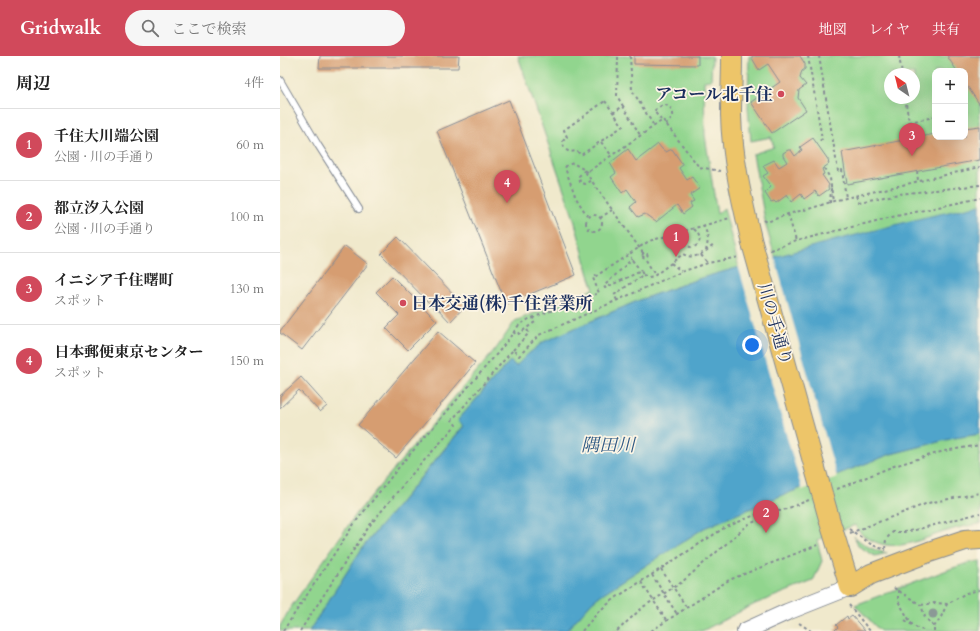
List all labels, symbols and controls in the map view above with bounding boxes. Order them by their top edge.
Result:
search box [125,10,405,46]
text: Gridwalk [20,15,101,41]
icon: search [139,17,161,39]
text: ここで検索 [171,19,246,39]
text: 地図 [819,20,847,39]
text: レイヤ [869,20,910,39]
text: 共有 [932,20,960,39]
north arrow [884,68,920,104]
map controls [932,68,968,140]
button: + [932,68,968,104]
text: 周辺 [16,72,50,95]
text: 4件 [244,74,264,92]
place label: アコール北千住 [655,83,773,106]
marker: アコール北千住 [776,89,786,99]
button: − [932,104,968,140]
pin: 3 [899,123,925,156]
text: 千住大川端公園 [54,126,159,146]
text: 1 [26,136,32,154]
text: 60 m [236,136,264,154]
text: 公園 · 川の手通り [54,148,155,166]
pin: 4 [494,170,520,203]
text: 都立汐入公園 [54,198,144,218]
text: 2 [26,208,32,226]
text: 100 m [230,208,264,226]
text: 公園 · 川の手通り [54,220,155,238]
pin: 1 [663,224,689,257]
text: イニシア千住曙町 [54,270,173,290]
text: 3 [26,280,32,298]
text: 130 m [230,280,264,298]
street label: 川の手通り [752,280,798,368]
text: スポット [54,292,106,310]
place label: 日本交通(株)千住営業所 [411,292,593,315]
marker: 日本交通(株)千住営業所 [398,298,408,308]
your location [742,335,762,355]
text: 日本郵便東京センター [54,342,203,362]
text: 4 [26,352,32,370]
text: 150 m [230,352,264,370]
text: スポット [54,364,106,382]
water label: 隅田川 [581,433,637,458]
pin: 2 [753,500,779,533]

